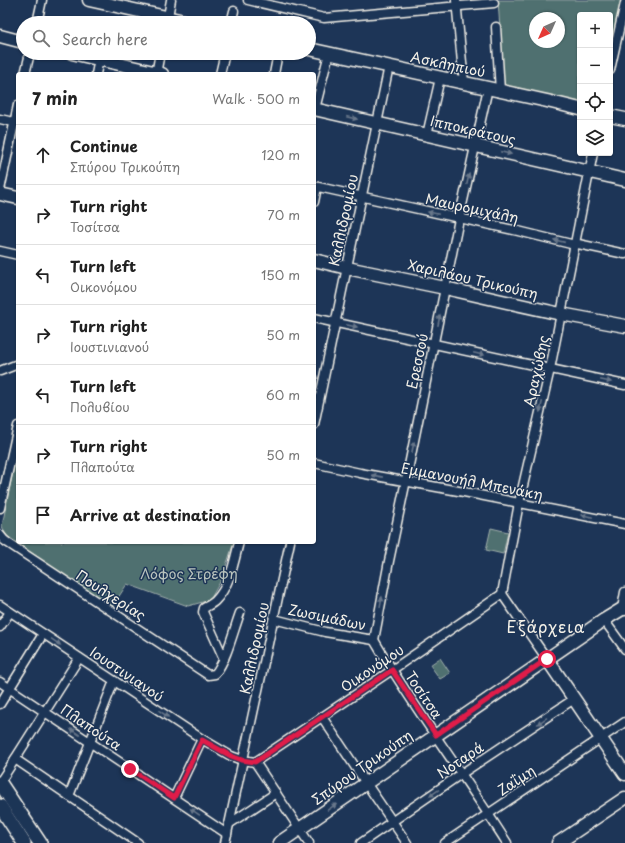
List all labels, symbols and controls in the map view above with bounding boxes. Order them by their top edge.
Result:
north arrow [529,12,565,48]
map controls [577,12,613,156]
button: + [577,12,613,48]
search box [16,16,316,60]
icon: search [30,27,52,49]
text: Search here [62,27,148,50]
street label: Ασκληπιού [409,46,487,82]
button: − [577,48,613,84]
button: locate [577,84,613,120]
text: 7 min [32,85,78,111]
text: Walk · 500 m [212,89,300,108]
street label: Ιπποκράτους [428,110,518,150]
one-way arrow [346,115,358,121]
button: layers [577,120,613,156]
text: Continue [70,134,138,157]
icon: ahead [32,144,54,166]
text: 120 m [261,145,300,164]
one-way arrow [500,150,512,156]
text: Σπύρου Τρικούπη [70,157,180,176]
street label: Καλλιδρομίου [323,172,363,268]
one-way arrow [465,173,471,185]
street label: Μαυρομιχάλη [423,188,521,228]
text: Turn right [70,194,147,217]
icon: right [32,204,54,226]
text: 70 m [267,205,300,224]
one-way arrow [426,209,439,215]
text: Τοσίτσα [70,217,120,236]
one-way arrow [553,238,566,244]
text: Turn left [70,254,136,277]
street label: Χαριλάου Τρικούπη [406,254,540,304]
icon: left [32,264,54,286]
text: 150 m [261,265,300,284]
text: Οικονόμου [70,277,137,296]
text: Turn right [70,314,147,337]
one-way arrow [437,314,443,326]
icon: right [32,324,54,346]
one-way arrow [346,324,358,330]
text: 50 m [266,325,300,344]
street label: Ερεσσού [401,331,433,391]
street label: Αραχώβης [518,333,554,409]
text: Ιουστινιανού [70,337,149,356]
one-way arrow [473,351,485,357]
text: Turn left [70,374,136,397]
one-way arrow [600,379,612,385]
icon: left [32,384,54,406]
text: 60 m [266,385,300,404]
text: Πολυβίου [70,397,130,416]
one-way arrow [538,401,544,413]
text: Turn right [70,434,147,457]
one-way arrow [410,441,416,454]
icon: right [32,444,54,466]
text: 50 m [266,445,300,464]
text: Πλαπούτα [70,457,135,476]
street label: Εμμανουήλ Μπενάκη [399,457,545,505]
one-way arrow [370,473,383,479]
text: Arrive at destination [70,503,231,526]
icon: arrive [32,504,54,526]
one-way arrow [581,512,593,518]
park label: Λόφος Στρέφη [140,563,238,584]
street label: Πουλχερίας [72,565,150,625]
one-way arrow [379,596,385,608]
street label: Ζωσιμάδων [286,598,368,636]
street label: Καλλιδρομίου [234,600,274,696]
district label: Εξάρχεια [507,614,585,638]
one-way arrow [50,639,62,646]
street label: Οικονόμου [336,639,408,697]
street label: Ιουστινιανού [86,641,168,707]
route start [538,650,556,668]
street label: Τοσίτσα [400,667,448,723]
street label: Πλαπούτα [56,699,126,755]
one-way arrow [159,710,169,718]
one-way arrow [536,717,547,725]
street label: Σπύρου Τρικούπη [307,724,417,810]
one-way arrow [69,728,81,735]
street label: Νοταρά [432,737,488,783]
route end [121,760,139,778]
street label: Ζαΐμη [493,760,539,800]
one-way arrow [428,789,439,797]
one-way arrow [327,803,337,811]
one-way arrow [189,808,200,816]

